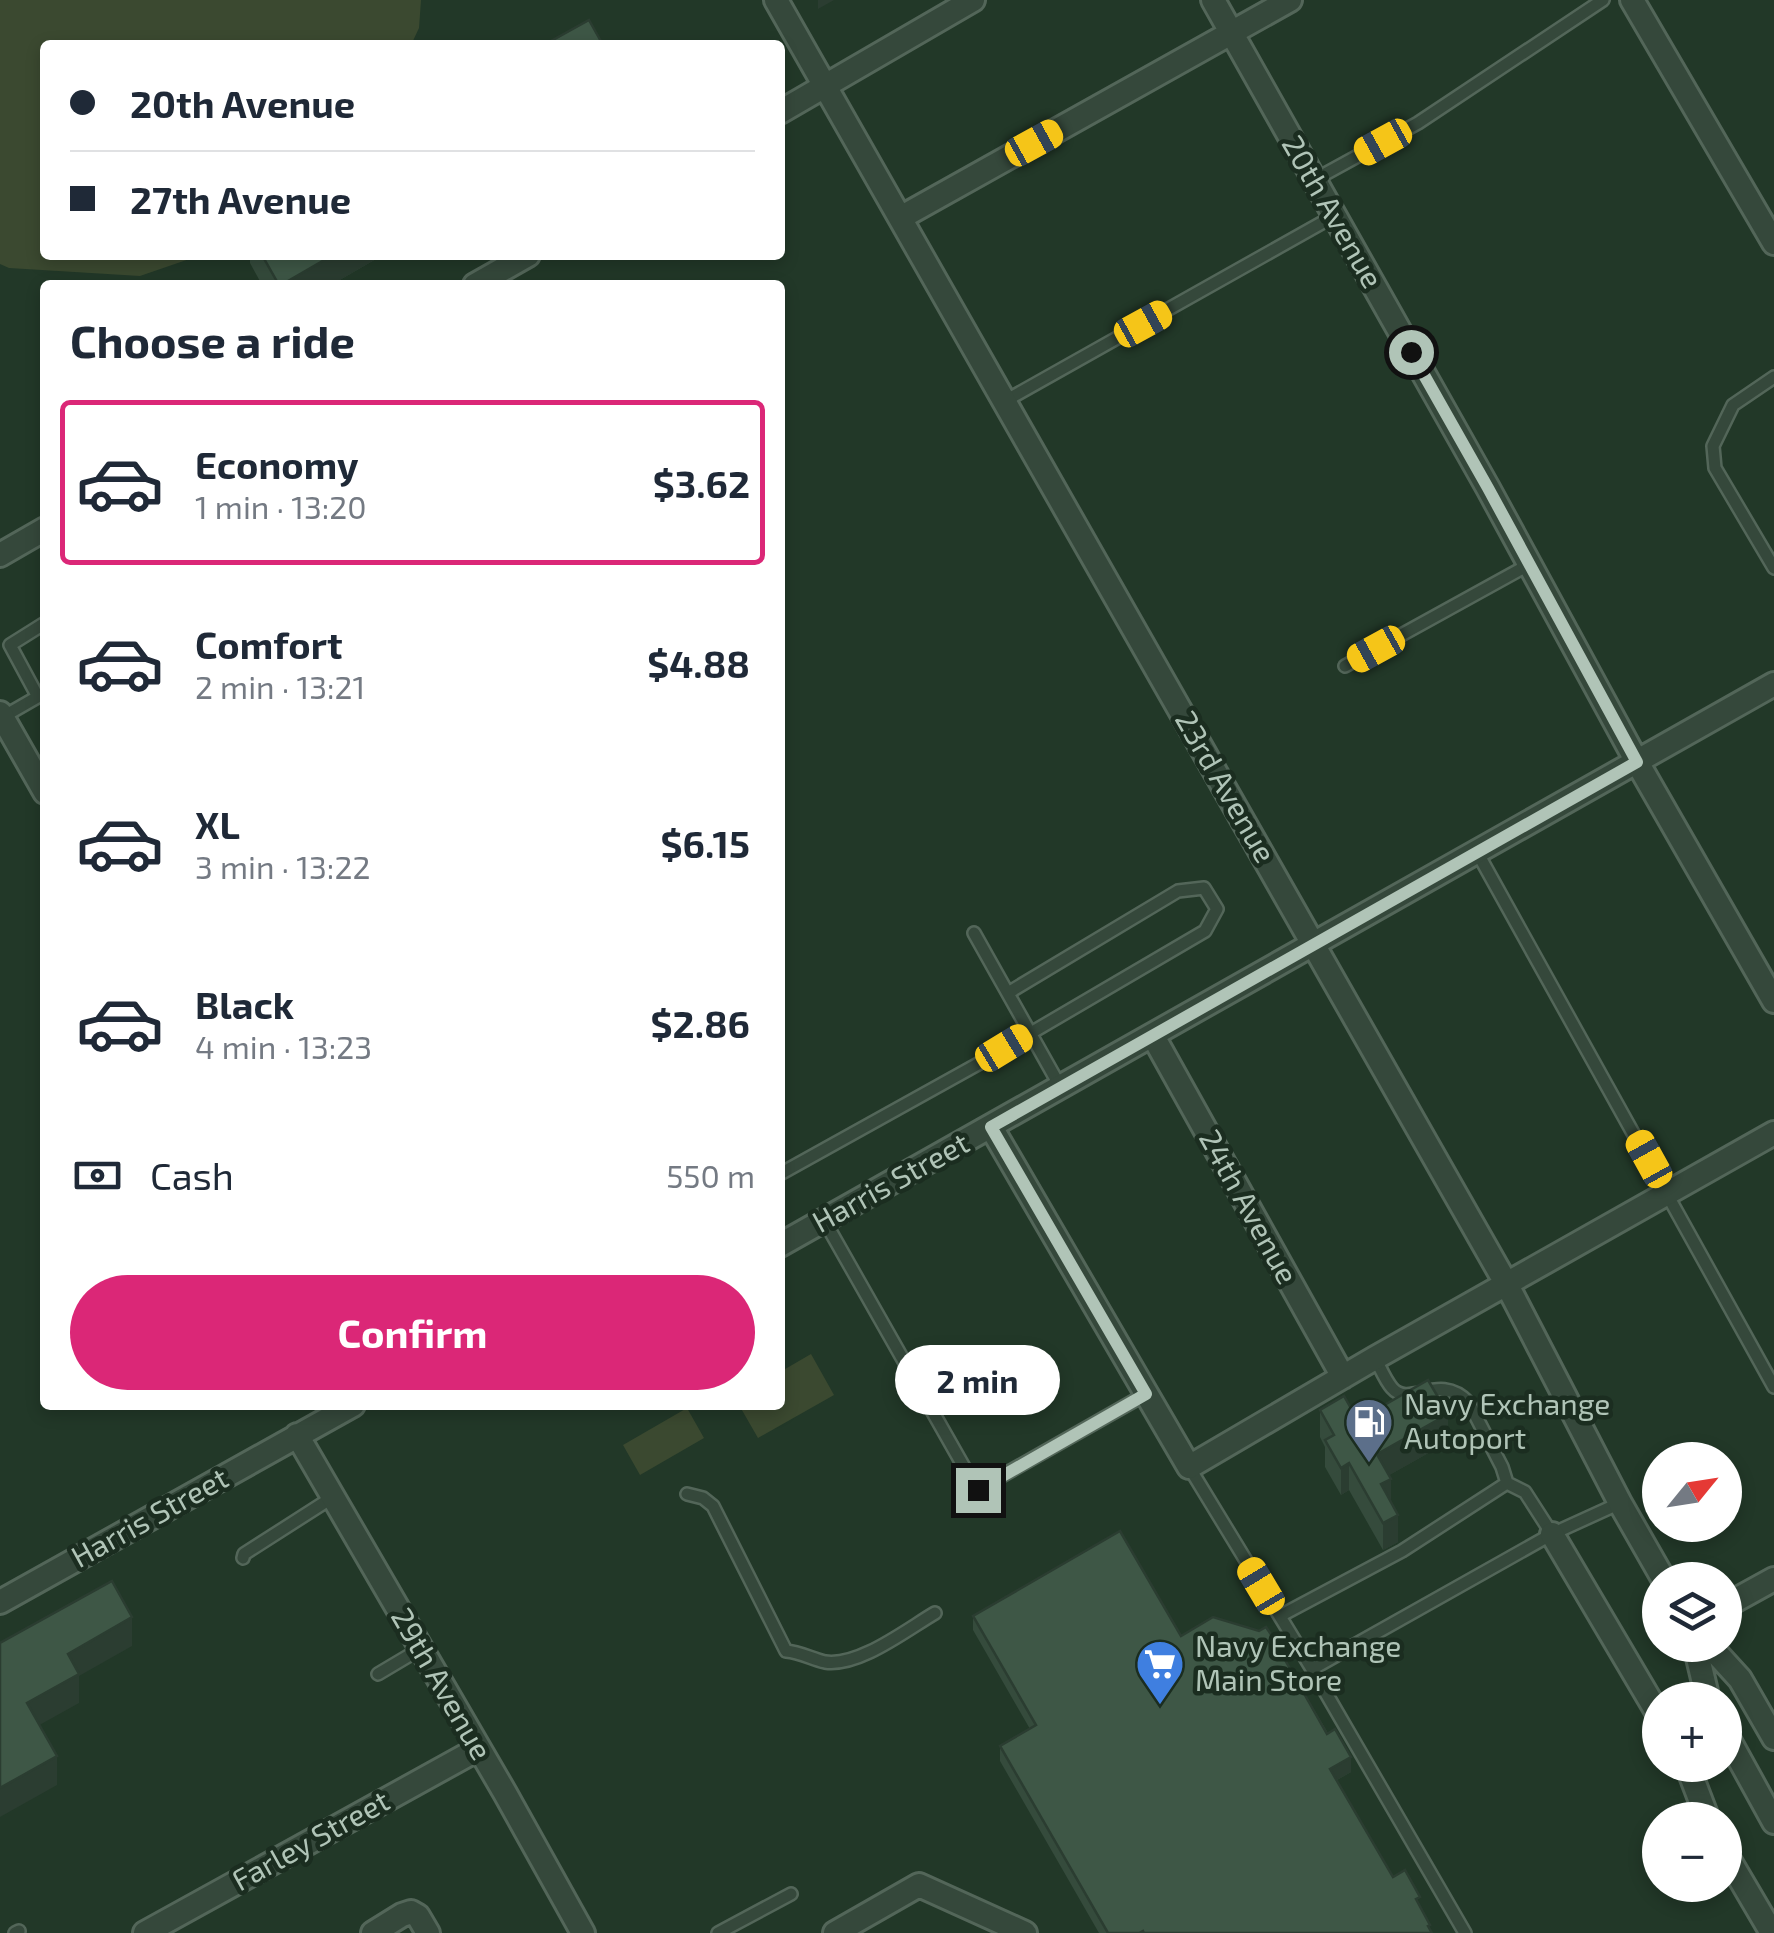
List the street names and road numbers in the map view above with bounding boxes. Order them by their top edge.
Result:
street label: 20th Avenue [1276,128,1392,294]
street label: 23rd Avenue [1169,704,1285,868]
street label: Harris Street [806,1123,975,1239]
street label: 24th Avenue [1193,1123,1307,1289]
street label: Harris Street [65,1458,234,1574]
street label: 29th Avenue [385,1601,501,1765]
street label: Farley Street [225,1781,395,1897]

